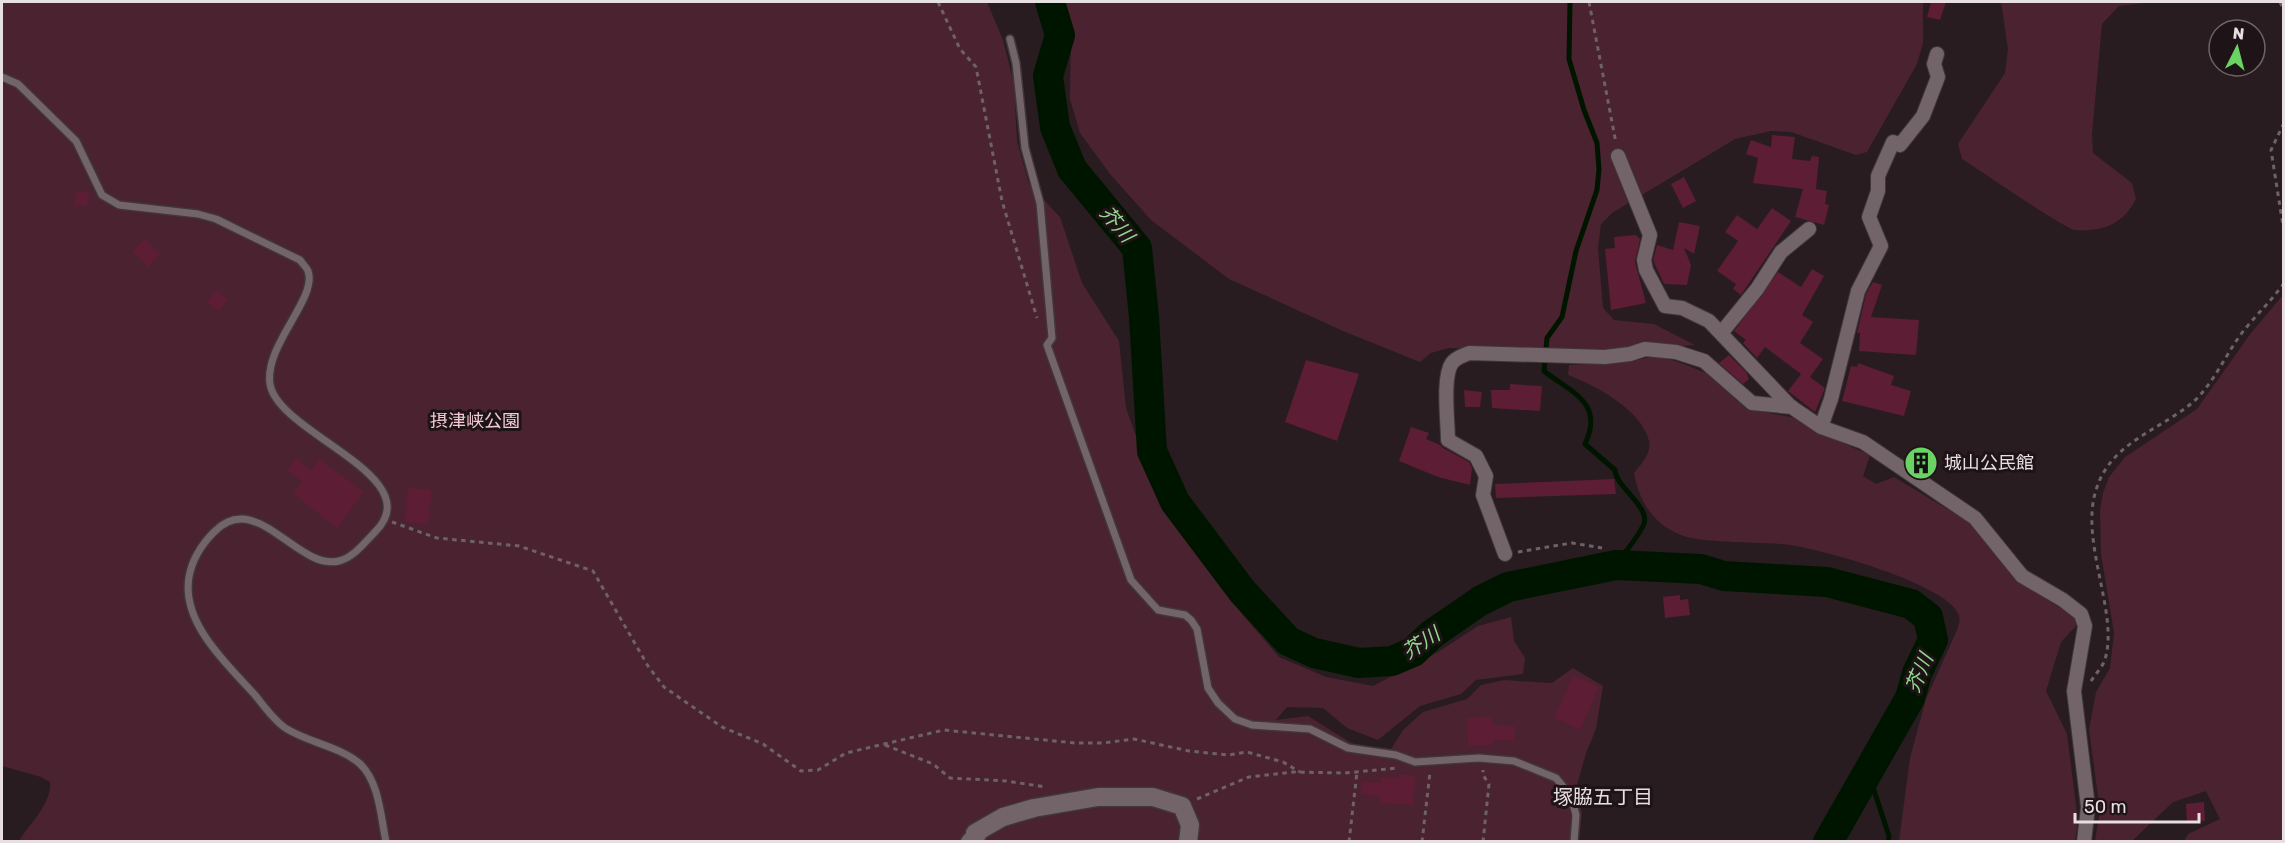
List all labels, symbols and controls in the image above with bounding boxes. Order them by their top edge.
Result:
north arrow [2207,18,2267,78]
text: N [2232,24,2245,44]
water label: 芥川 [1095,201,1140,249]
park label: 摂津峡公園 [430,410,520,432]
building icon: 城山公民館 [1903,445,1939,481]
place label: 城山公民館 [1944,452,2034,474]
water label: 芥川 [1398,621,1446,664]
water label: 芥川 [1900,648,1939,696]
district label: 塚脇五丁目 [1553,785,1653,809]
scale bar [2075,786,2200,824]
text: 50 m [2084,796,2127,818]

